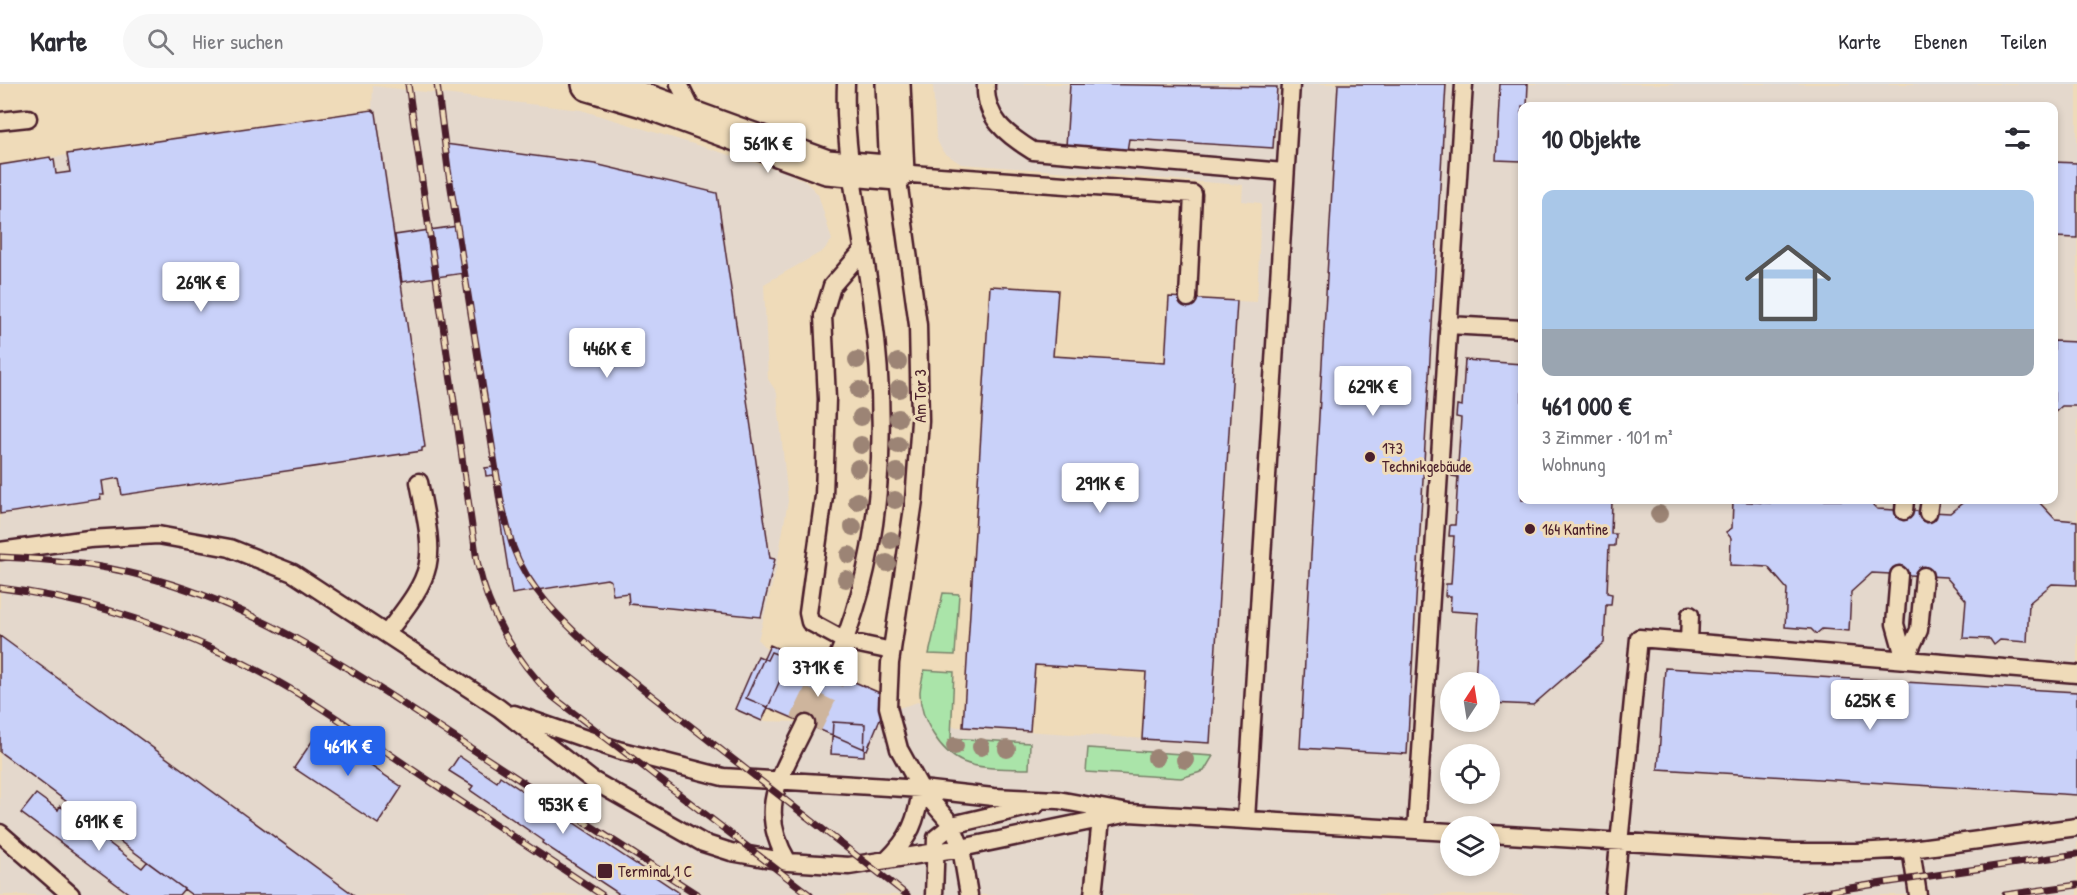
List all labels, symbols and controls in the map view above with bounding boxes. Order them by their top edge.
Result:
search box [123,14,543,68]
text: Karte [30,22,87,60]
icon: search [144,25,177,58]
text: Hier suchen [192,26,283,56]
text: Karte [1838,27,1881,56]
text: Ebenen [1914,27,1968,56]
text: Teilen [2001,27,2047,56]
text: 10 Objekte [1542,121,1641,156]
icon: filters [2001,122,2034,155]
pin: 561K € [719,123,817,174]
text: 561K € [744,129,792,156]
icon: home [1734,229,1842,337]
pin: 269K € [152,262,250,313]
text: 269K € [176,268,226,295]
pin: 446K € [558,328,656,379]
text: 446K € [583,334,631,361]
pin: 629K € [1324,366,1422,417]
street label: Am Tor 3 [909,369,931,423]
text: 629K € [1348,372,1398,399]
text: 461 000 € [1542,388,1631,423]
text: 3 Zimmer · 101 m² [1542,423,1673,450]
place label: 173 Technikgebäude [1382,437,1472,477]
marker: 173 Technikgebäude [1363,450,1377,464]
text: Wohnung [1542,450,1606,477]
pin: 291K € [1051,463,1149,514]
text: 291K € [1076,469,1124,496]
place label: 164 Kantine [1542,518,1609,540]
marker: 164 Kantine [1523,522,1537,536]
pin: 371K € [769,647,867,698]
text: 371K € [793,653,843,680]
north arrow [1440,672,1500,732]
map controls [1440,672,1500,876]
pin: 625K € [1821,680,1919,731]
text: 625K € [1845,686,1895,713]
pin: 461K € [299,726,397,777]
text: 461K € [324,732,372,759]
button: locate [1440,744,1500,804]
pin: 953K € [514,784,612,835]
text: 953K € [538,790,588,817]
pin: 691K € [50,801,148,852]
text: 691K € [75,807,123,834]
button: layers [1440,816,1500,876]
place label: Terminal 1 C [618,860,692,882]
marker: Terminal 1 C [596,862,614,880]

